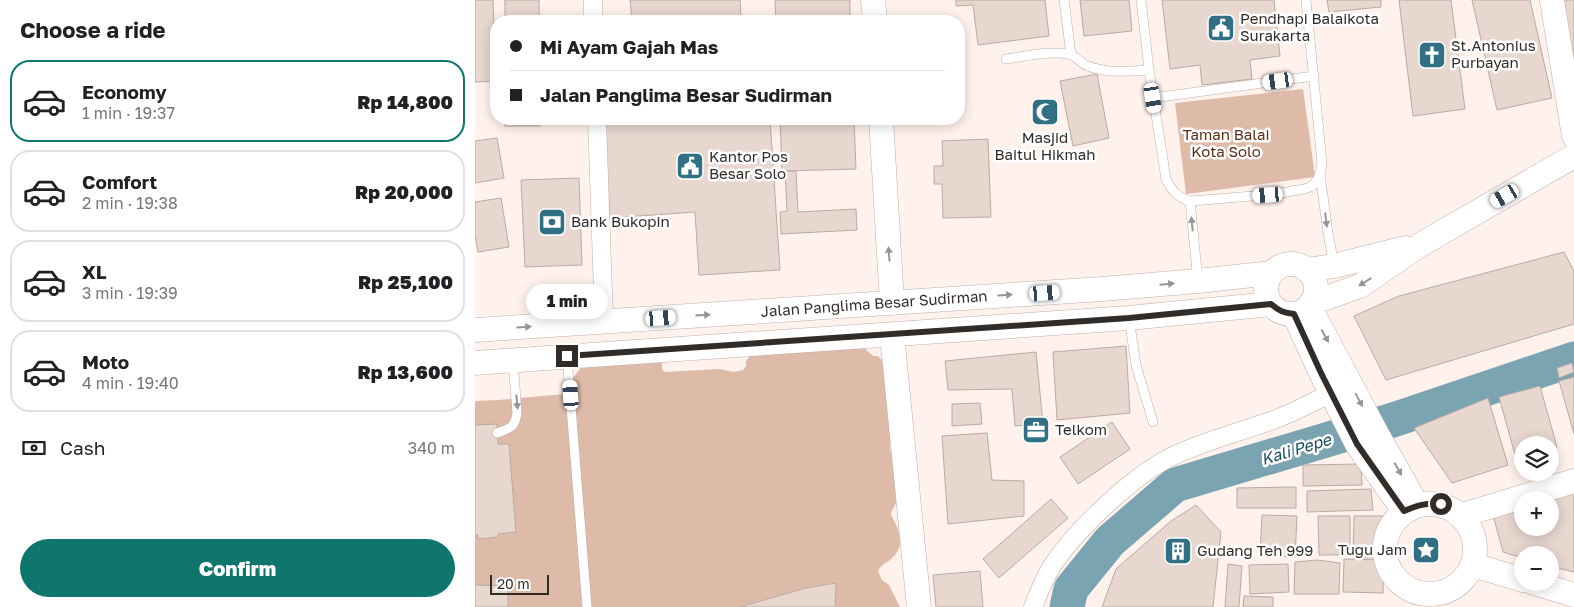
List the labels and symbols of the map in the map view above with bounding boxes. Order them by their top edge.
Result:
place label: Pendhapi Balaikota Surakarta [1240,9,1379,44]
public building icon: Pendhapi Balaikota Surakarta [1206,13,1236,43]
place label: St.Antonius Purbayan [1451,36,1536,71]
church icon: St.Antonius Purbayan [1417,40,1447,70]
car [1262,71,1293,91]
car [1143,82,1162,114]
mosque icon: Masjid Baitul Hikmah [1030,97,1060,127]
park label: Taman Balai Kota Solo [1183,125,1269,160]
place label: Masjid Baitul Hikmah [994,128,1096,163]
place label: Kantor Pos Besar Solo [709,147,788,182]
public building icon: Kantor Pos Besar Solo [675,151,705,181]
car [1488,182,1521,210]
car [1252,186,1283,204]
bank icon: Bank Bukopin [537,207,567,237]
place label: Bank Bukopin [571,212,670,230]
one-way arrow [1322,213,1330,229]
one-way arrow [1188,215,1196,231]
one-way arrow [885,246,893,262]
one-way arrow [1358,277,1371,286]
one-way arrow [1159,279,1175,287]
callout: 1 min [526,284,608,318]
car [1029,284,1060,302]
street label: Jalan Panglima Besar Sudirman [760,286,988,320]
one-way arrow [997,291,1013,299]
car [645,309,676,327]
one-way arrow [696,311,712,319]
one-way arrow [516,323,532,331]
one-way arrow [1321,329,1329,344]
route end [556,345,578,367]
car [562,380,579,410]
one-way arrow [1355,393,1363,408]
one-way arrow [513,395,521,411]
office icon: Telkom [1021,415,1051,445]
place label: Telkom [1055,420,1107,438]
water label: Kali Pepe [1259,428,1335,469]
one-way arrow [1393,462,1402,476]
route start [1430,493,1452,515]
place icon: Tugu Jam [1411,535,1441,565]
building icon: Gudang Teh 999 [1163,536,1193,566]
place label: Tugu Jam [1338,540,1407,558]
place label: Gudang Teh 999 [1197,541,1313,559]
scale bar [490,572,549,595]

